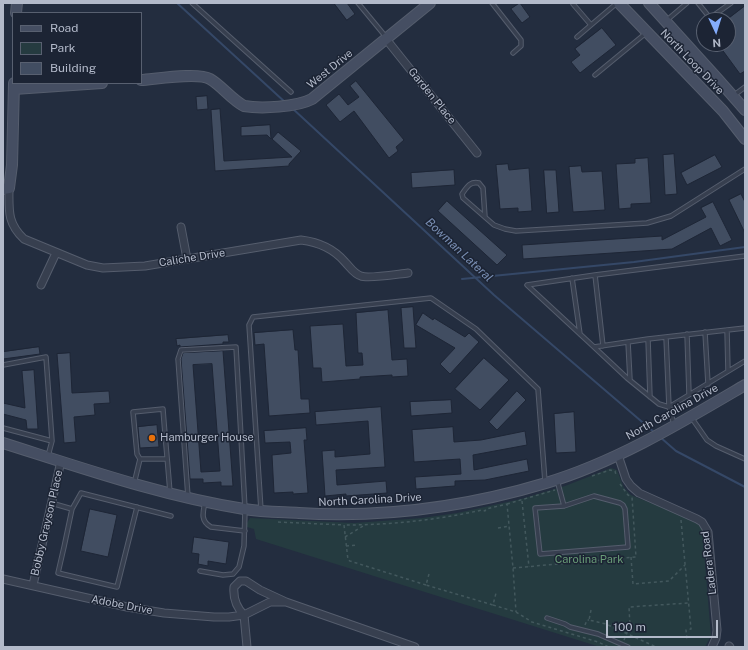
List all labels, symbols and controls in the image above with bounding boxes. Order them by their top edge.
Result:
legend [12,12,142,84]
north arrow [696,12,736,52]
text: Road [50,21,78,35]
street label: North Loop Drive [657,26,727,98]
text: Park [50,41,76,55]
street label: West Drive [305,47,355,91]
text: Building [50,61,96,75]
street label: Garden Place [405,65,459,127]
water label: Bowman Lateral [422,215,496,285]
street label: Caliche Drive [158,246,226,270]
street label: North Carolina Drive [624,381,720,443]
place label: Hamburger House [160,431,254,445]
marker: Hamburger House [147,433,157,443]
street label: Bobby Grayson Place [28,469,66,577]
street label: North Carolina Drive [318,491,422,509]
street label: Ladera Road [699,530,719,596]
park label: Carolina Park [555,553,623,567]
street label: Adobe Drive [90,593,154,617]
scale bar [608,612,720,638]
text: 100 m [613,620,646,634]

